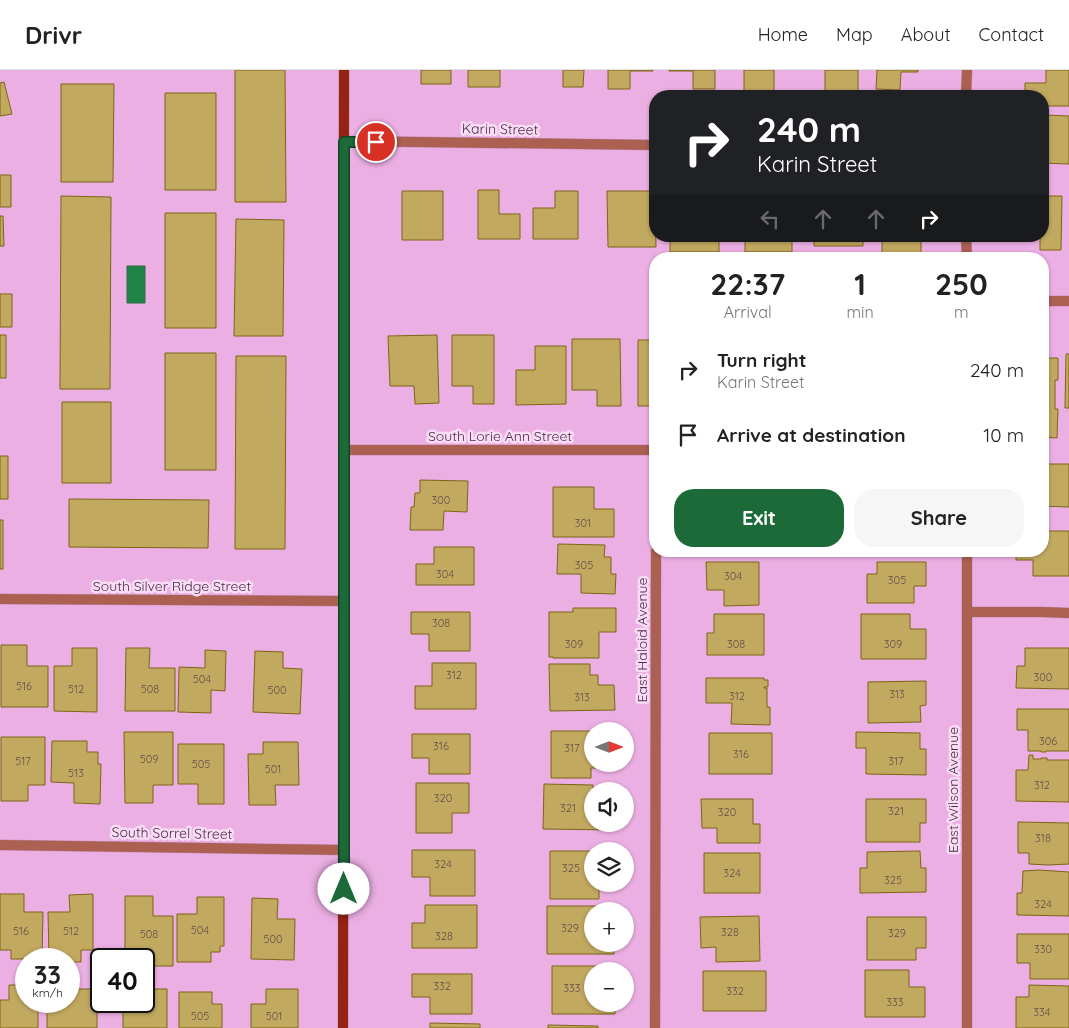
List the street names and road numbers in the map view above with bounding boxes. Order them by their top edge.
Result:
street label: Karin Street [462,119,539,139]
street label: South Lorie Ann Street [428,427,572,445]
street label: South Silver Ridge Street [93,577,251,595]
street label: East Haloid Avenue [633,577,651,702]
street label: East Wilson Avenue [944,727,962,853]
street label: South Sorrel Street [111,823,233,843]

